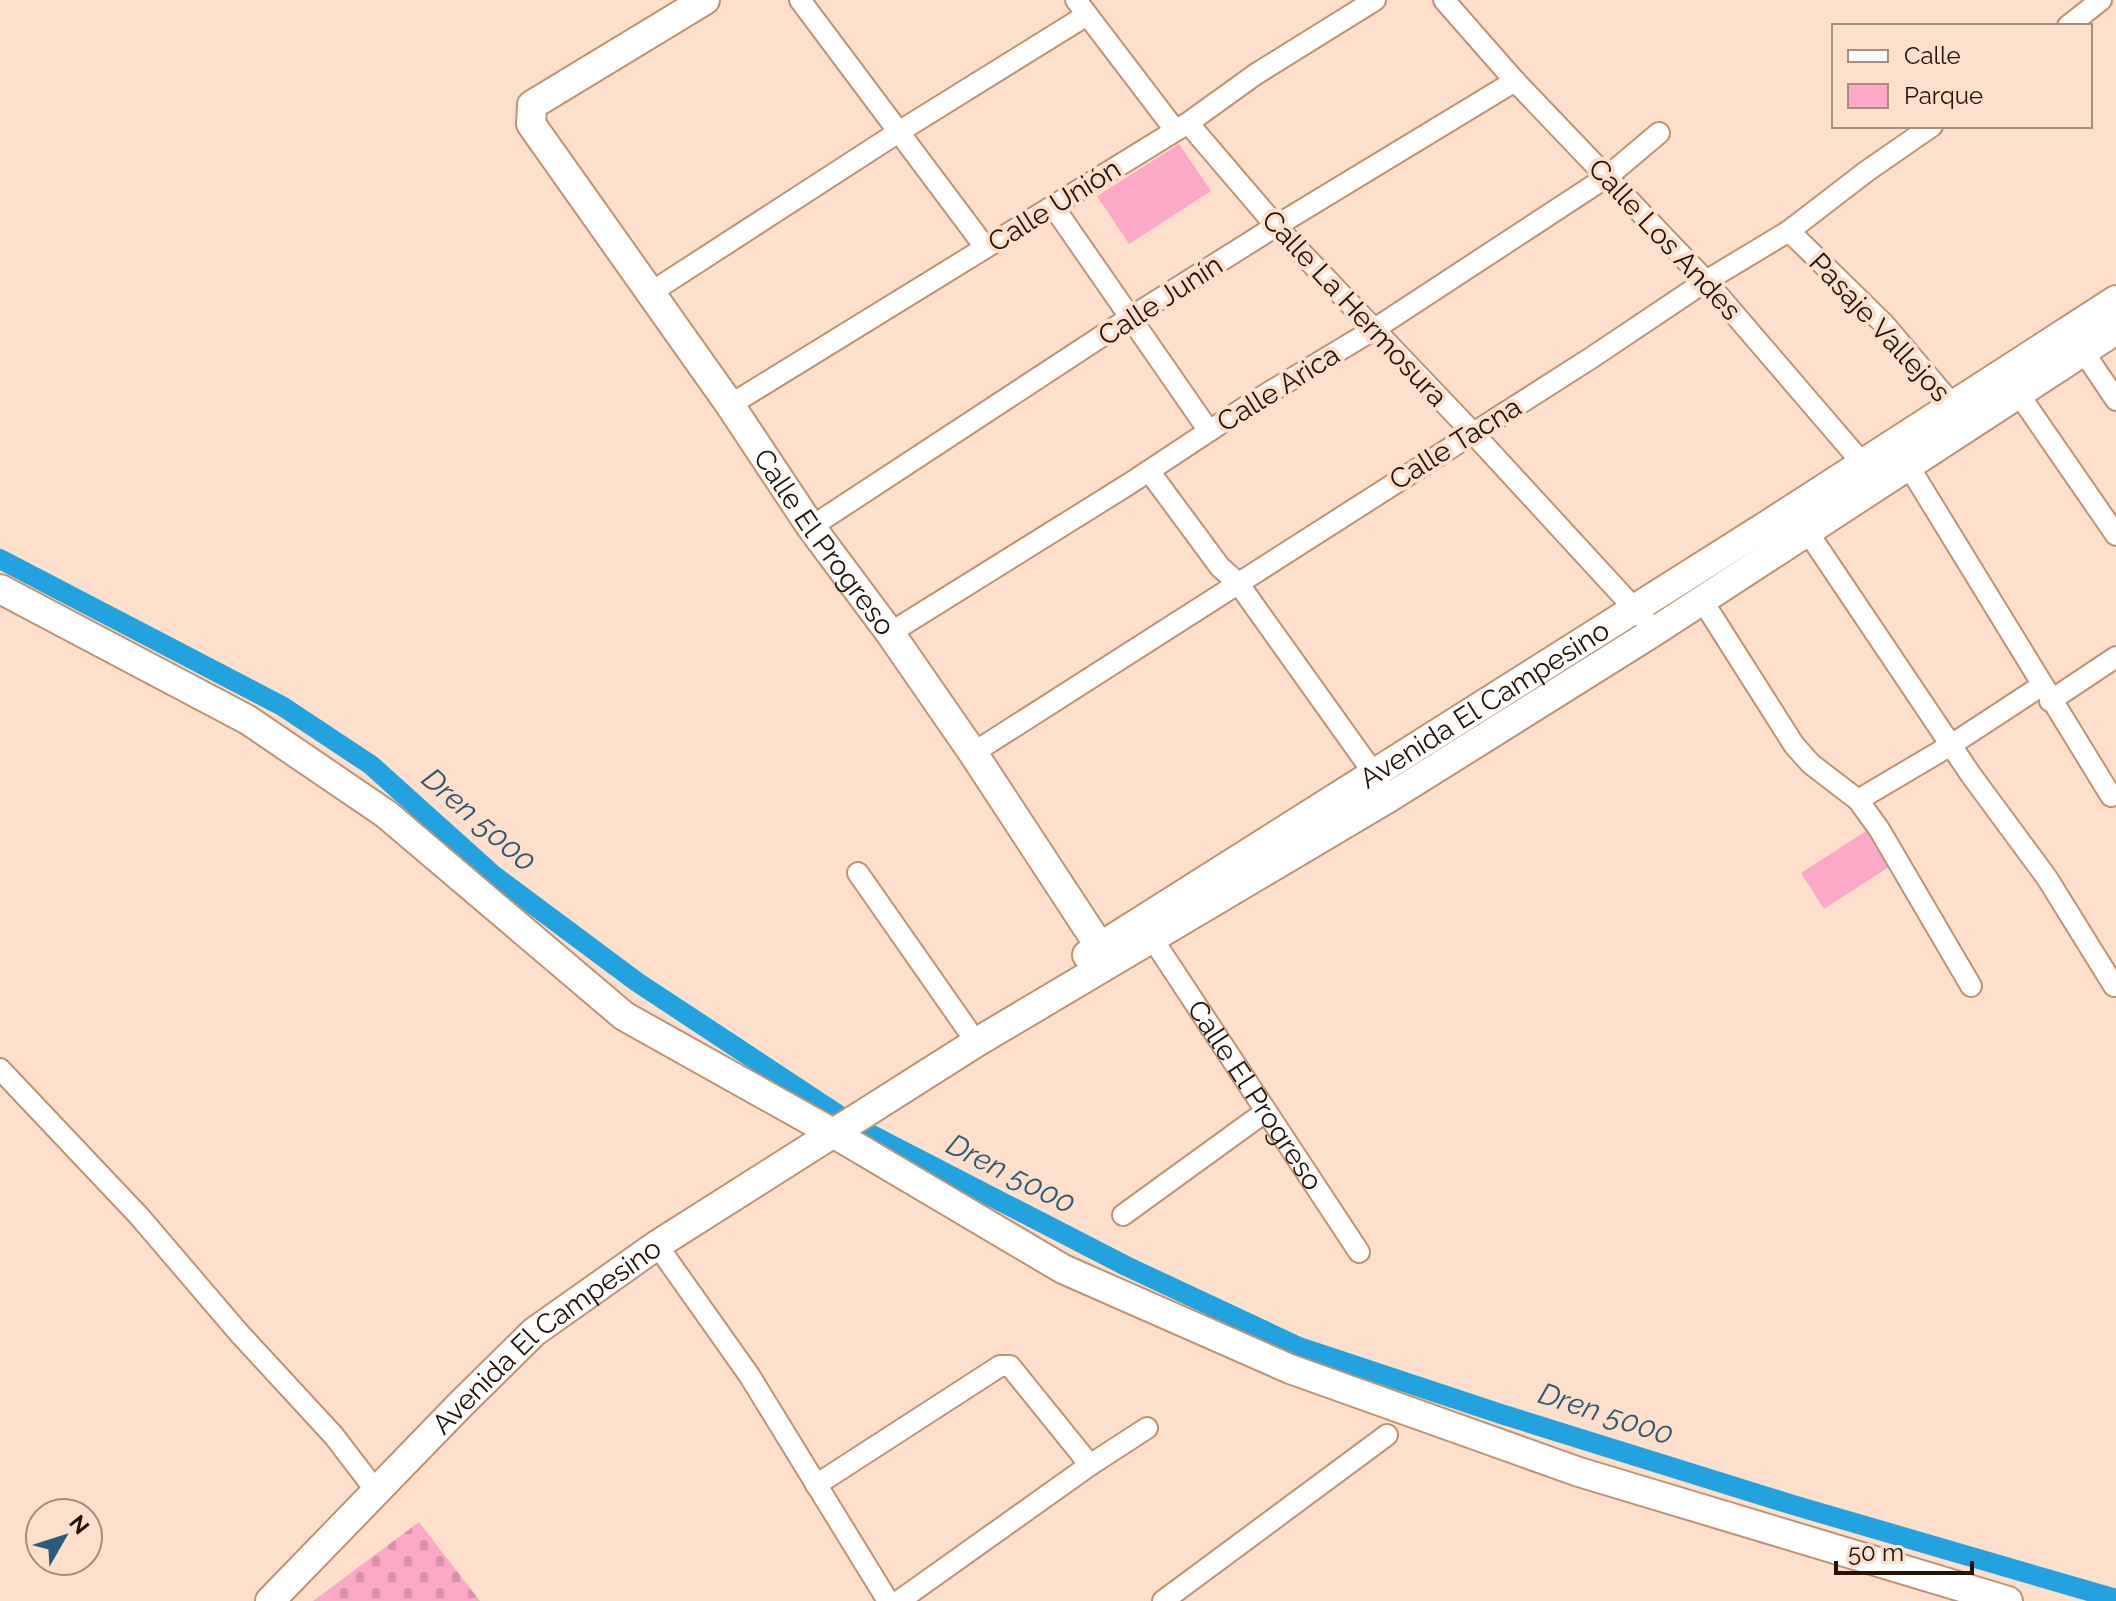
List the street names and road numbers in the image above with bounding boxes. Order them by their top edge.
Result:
street label: Calle Unión [982,152,1126,259]
street label: Calle Los Andes [1582,152,1748,327]
street label: Calle La Hermosura [1255,203,1454,413]
street label: Pasaje Vallejos [1802,246,1957,409]
street label: Calle Junín [1092,248,1228,353]
street label: Calle Arica [1211,338,1345,439]
street label: Calle Tacna [1383,390,1527,497]
street label: Calle El Progreso [747,443,902,642]
street label: Avenida El Campesino [1354,613,1615,795]
street label: Calle El Progreso [1180,994,1330,1197]
street label: Avenida El Campesino [425,1231,667,1441]

